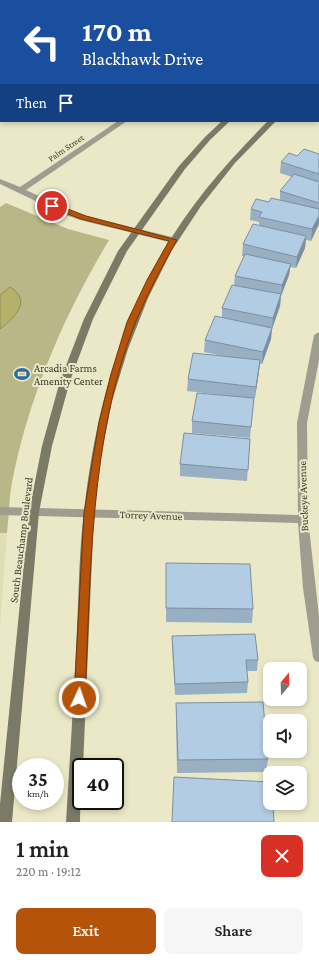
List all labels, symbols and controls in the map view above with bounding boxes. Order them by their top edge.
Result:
icon: left [16,16,68,68]
text: 170 m [82,16,152,47]
text: Blackhawk Drive [82,49,203,69]
icon: arrive [55,92,77,114]
text: Then [16,95,47,111]
street label: Palm Street [46,132,87,164]
pin [35,189,69,223]
icon: arrive [41,195,63,217]
place label: Arcadia Farms Amenity Center [34,362,103,388]
sports icon: Arcadia Farms Amenity Center [13,365,31,383]
street label: Buckeye Avenue [296,460,311,532]
street label: South Beauchamp Boulevard [7,476,36,604]
street label: Torrey Avenue [119,508,183,523]
north arrow [263,662,307,706]
map controls [263,662,307,810]
position arrow [58,677,100,719]
button: sound [263,714,307,758]
speed limit sign: 40 [72,758,124,810]
button: layers [263,766,307,810]
text: 35 [28,768,48,790]
text: km/h [27,788,49,799]
text: 1 min [16,835,69,862]
button: close [261,835,303,877]
text: 220 m · 19:12 [16,864,81,879]
button: Exit [16,908,156,954]
button: Share [164,908,303,954]

